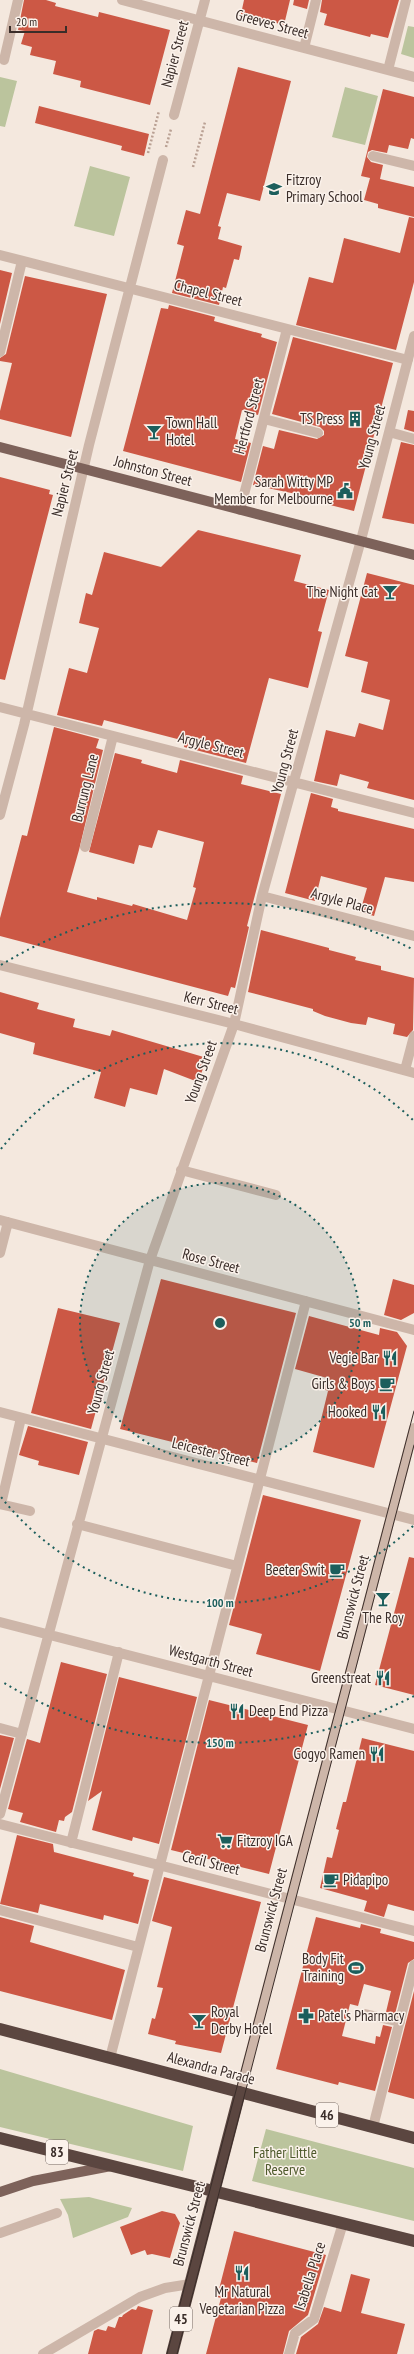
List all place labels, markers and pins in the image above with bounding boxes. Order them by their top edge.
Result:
place label: Fitzroy Primary School [286,170,363,206]
school or university icon: Fitzroy Primary School [265,180,283,198]
place label: TS Press [300,409,343,428]
building icon: TS Press [346,410,364,428]
place label: Town Hall Hotel [166,413,218,449]
bar icon: Town Hall Hotel [145,423,163,441]
place label: Sarah Witty MP Member for Melbourne [214,472,333,508]
public building icon: Sarah Witty MP Member for Melbourne [336,482,354,500]
place label: The Night Cat [307,582,378,601]
bar icon: The Night Cat [381,583,399,601]
centre of rings [213,1316,227,1330]
place label: Vegie Bar [328,1348,379,1367]
restaurant icon: Vegie Bar [381,1349,399,1367]
place label: Girls & Boys [311,1374,375,1393]
cafe icon: Girls & Boys [378,1375,396,1393]
place label: Hooked [328,1402,367,1421]
restaurant icon: Hooked [370,1403,388,1421]
place label: Beeter Swit [266,1560,325,1579]
cafe icon: Beeter Swit [328,1561,346,1579]
bar icon: The Roy [374,1590,392,1608]
place label: The Roy [362,1608,404,1627]
place label: Greenstreat [311,1668,371,1687]
restaurant icon: Greenstreat [374,1669,392,1687]
place label: Deep End Pizza [249,1701,328,1720]
restaurant icon: Deep End Pizza [228,1702,246,1720]
place label: Gogyo Ramen [294,1744,365,1763]
restaurant icon: Gogyo Ramen [368,1745,386,1763]
place label: Fitzroy IGA [237,1831,294,1850]
supermarket icon: Fitzroy IGA [216,1832,234,1850]
place label: Pidapipo [343,1870,388,1889]
cafe icon: Pidapipo [322,1871,340,1889]
place label: Body Fit Training [302,1949,344,1985]
sports icon: Body Fit Training [347,1959,365,1977]
place label: Royal Derby Hotel [211,2002,273,2038]
place label: Patel's Pharmacy [318,2006,405,2025]
pharmacy icon: Patel's Pharmacy [297,2007,315,2025]
bar icon: Royal Derby Hotel [190,2012,208,2030]
restaurant icon: Mr Natural Vegetarian Pizza [233,2264,251,2282]
place label: Mr Natural Vegetarian Pizza [198,2282,285,2318]

